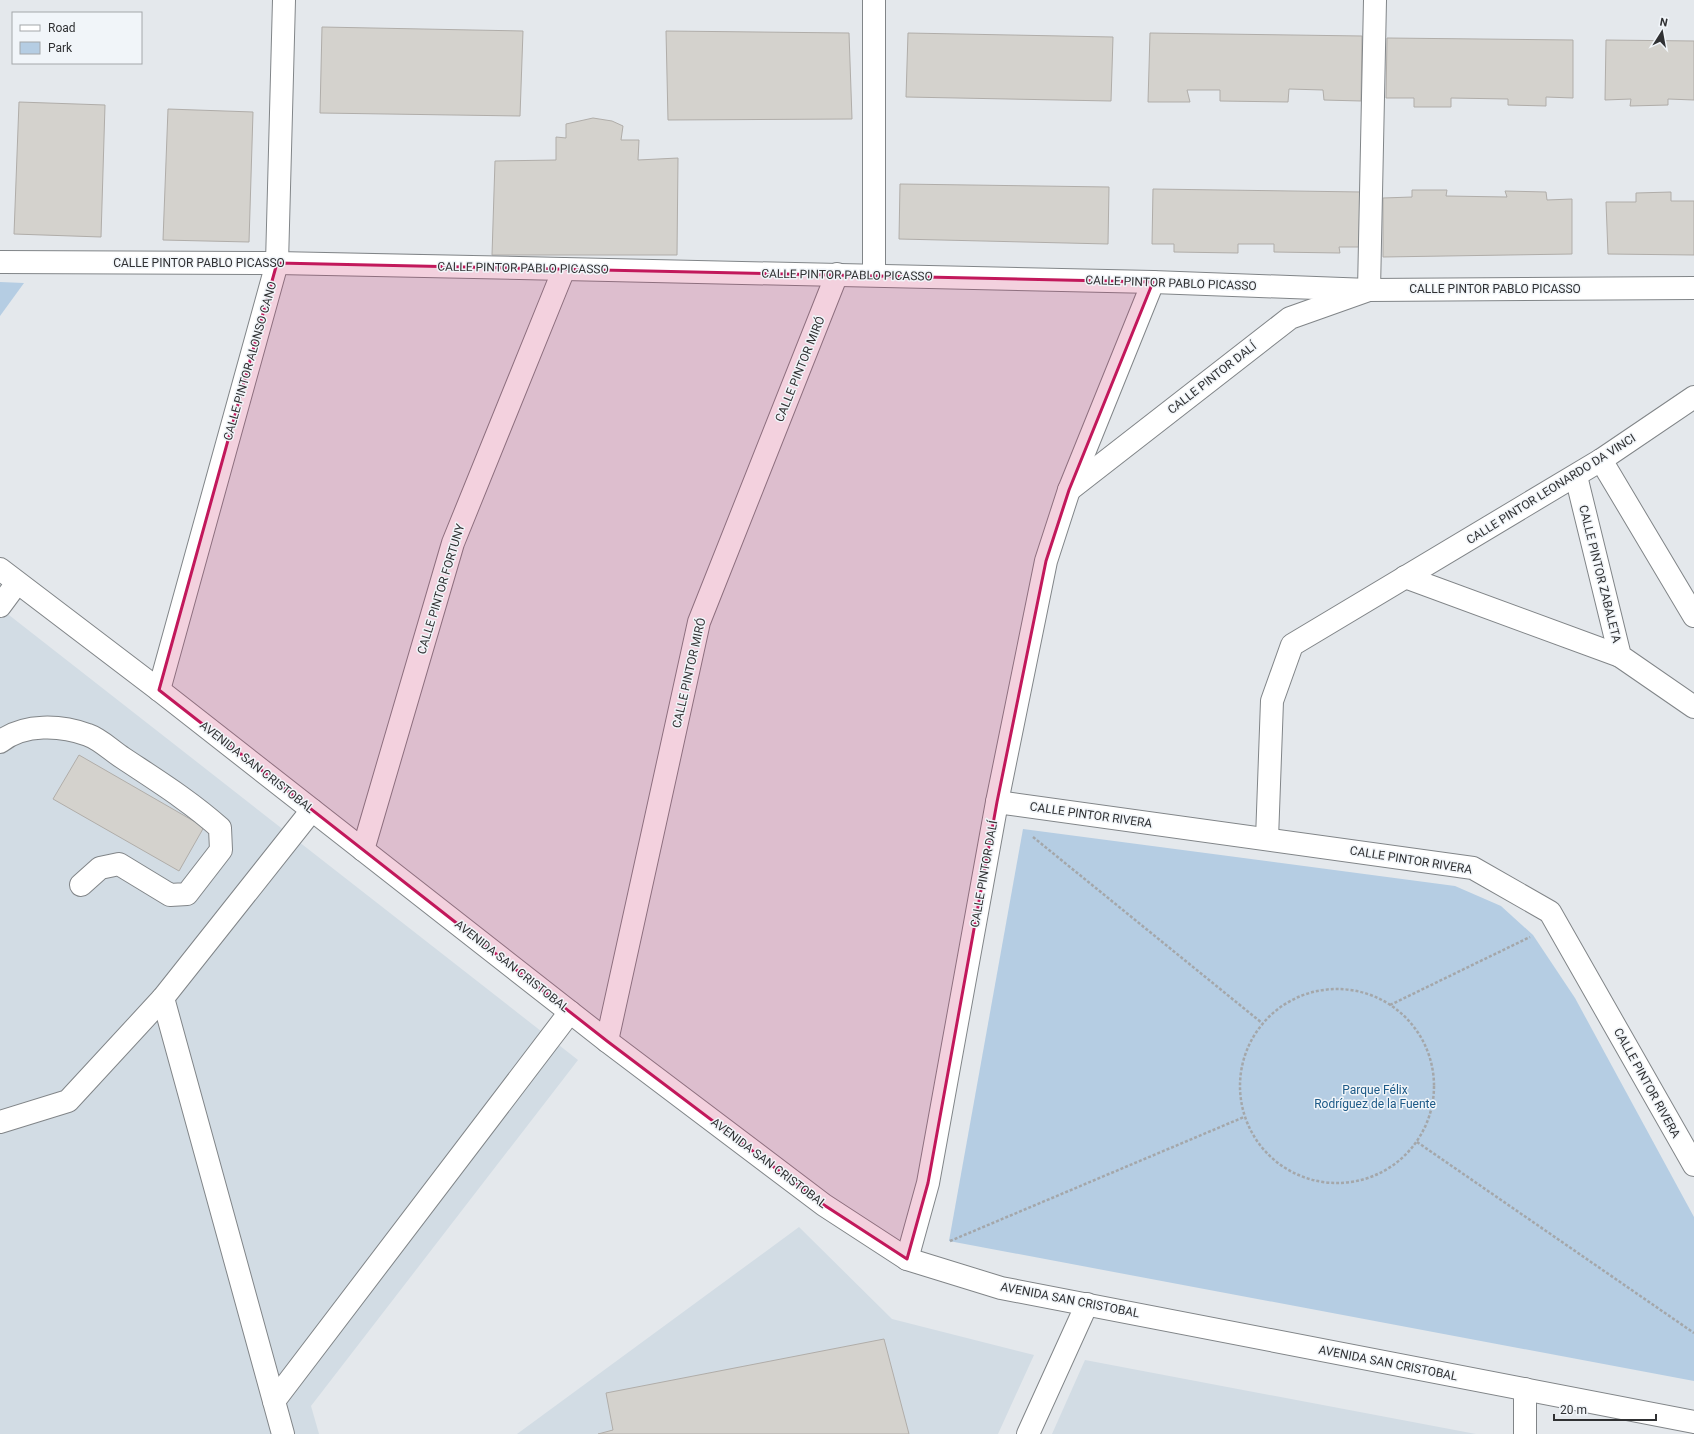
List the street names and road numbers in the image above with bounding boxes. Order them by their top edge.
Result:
street label: CALLE PINTOR PABLO PICASSO [113,256,285,270]
street label: CALLE PINTOR PABLO PICASSO [437,260,609,276]
street label: CALLE PINTOR PABLO PICASSO [761,267,933,283]
street label: CALLE PINTOR PABLO PICASSO [1085,273,1257,293]
street label: CALLE PINTOR ALONSO CANO [221,280,279,442]
street label: CALLE PINTOR PABLO PICASSO [1409,282,1581,296]
street label: CALLE PINTOR MIRÓ [771,314,828,424]
street label: CALLE PINTOR DALÍ [1164,338,1260,417]
street label: CALLE PINTOR LEONARDO DA VINCI [1464,431,1638,547]
street label: CALLE PINTOR ZABALETA [1576,504,1624,645]
street label: CALLE PINTOR FORTUNY [414,521,468,656]
street label: CALLE PINTOR MIRÓ [669,616,708,729]
street label: AVENIDA SAN CRISTOBAL [197,718,317,816]
street label: CALLE PINTOR RIVERA [1029,799,1153,831]
street label: CALLE PINTOR DALÍ [967,818,1000,929]
street label: CALLE PINTOR RIVERA [1349,843,1473,877]
street label: AVENIDA SAN CRISTOBAL [452,917,572,1015]
street label: CALLE PINTOR RIVERA [1611,1026,1683,1141]
street label: AVENIDA SAN CRISTOBAL [708,1115,830,1211]
street label: AVENIDA SAN CRISTOBAL [999,1280,1141,1320]
street label: AVENIDA SAN CRISTOBAL [1317,1343,1459,1383]

